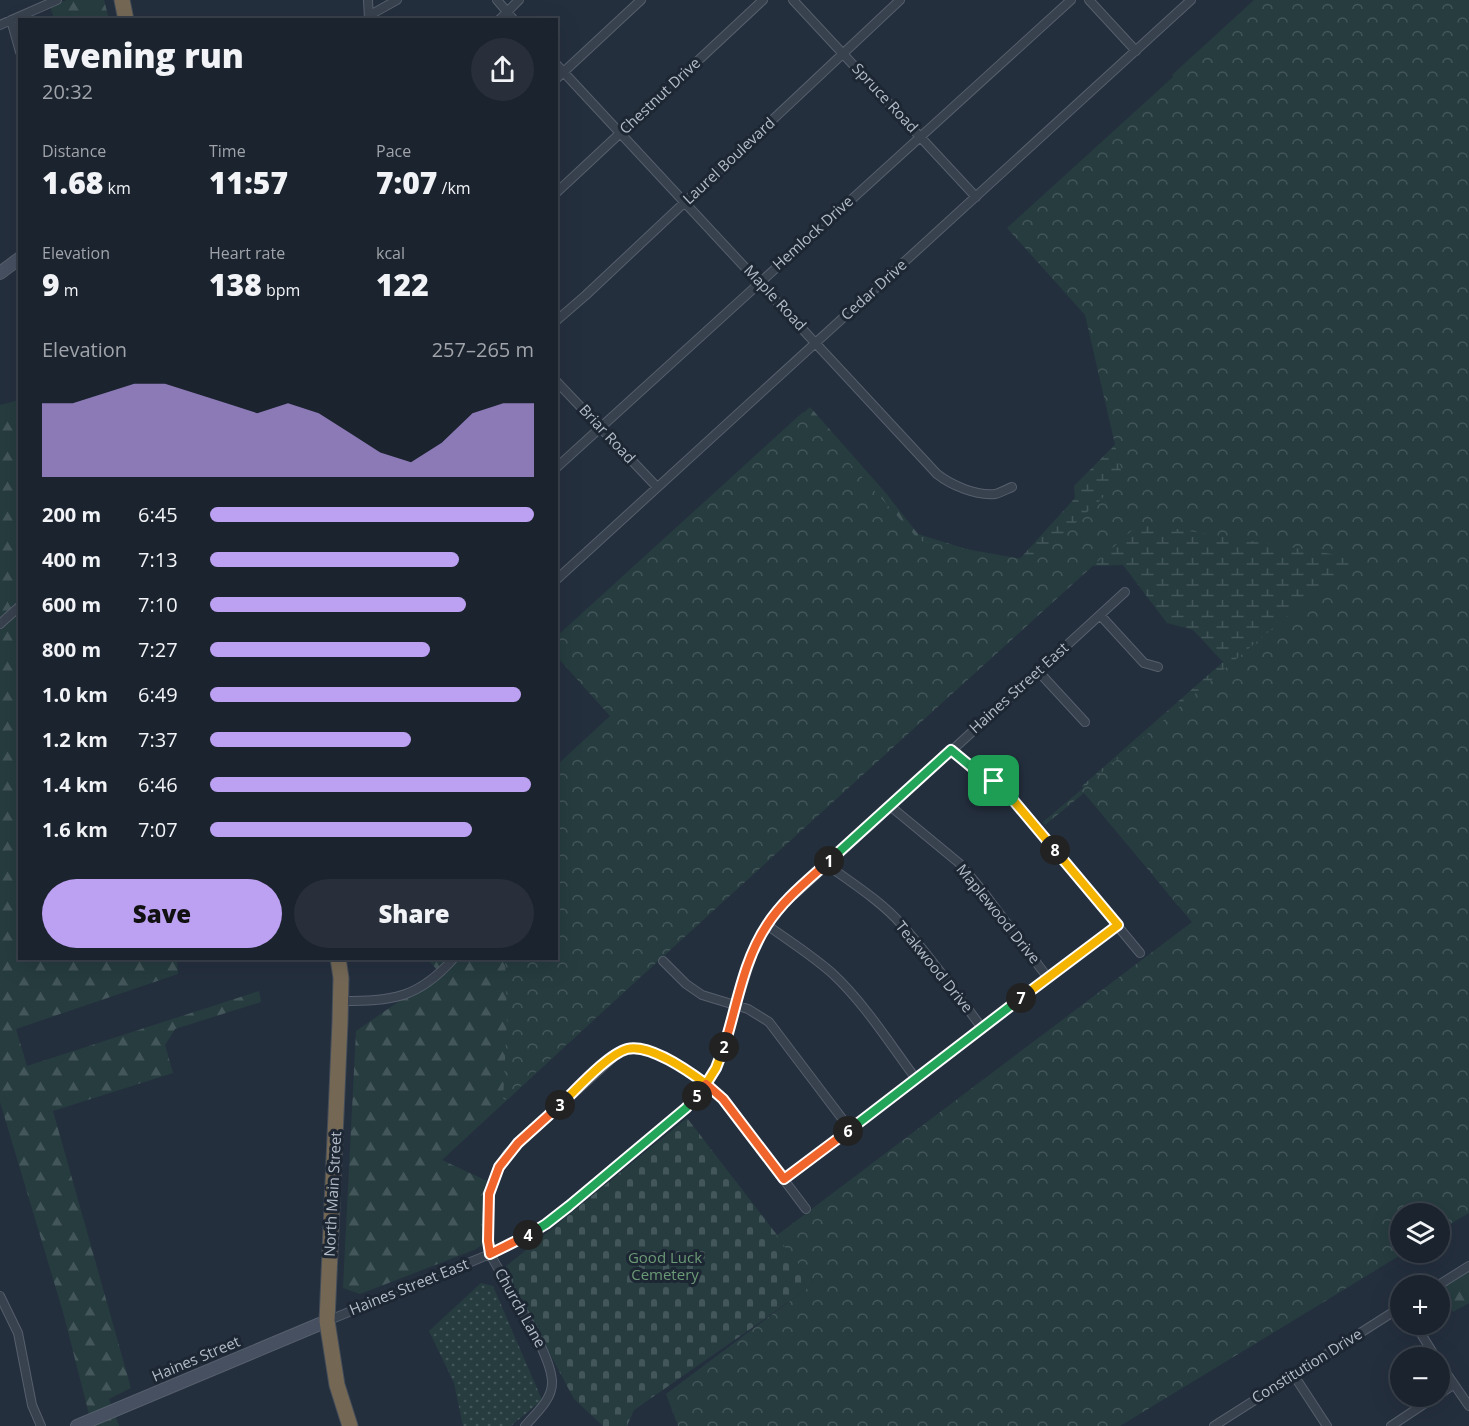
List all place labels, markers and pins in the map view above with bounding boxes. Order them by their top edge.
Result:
pin [968,755,1019,806]
pin: 8 [1040,835,1070,865]
pin: 1 [814,846,844,876]
pin: 7 [1006,983,1036,1013]
pin: 2 [709,1032,739,1062]
pin: 5 [682,1081,712,1111]
pin: 3 [545,1090,575,1120]
pin: 6 [833,1116,863,1146]
pin: 4 [513,1220,543,1250]

